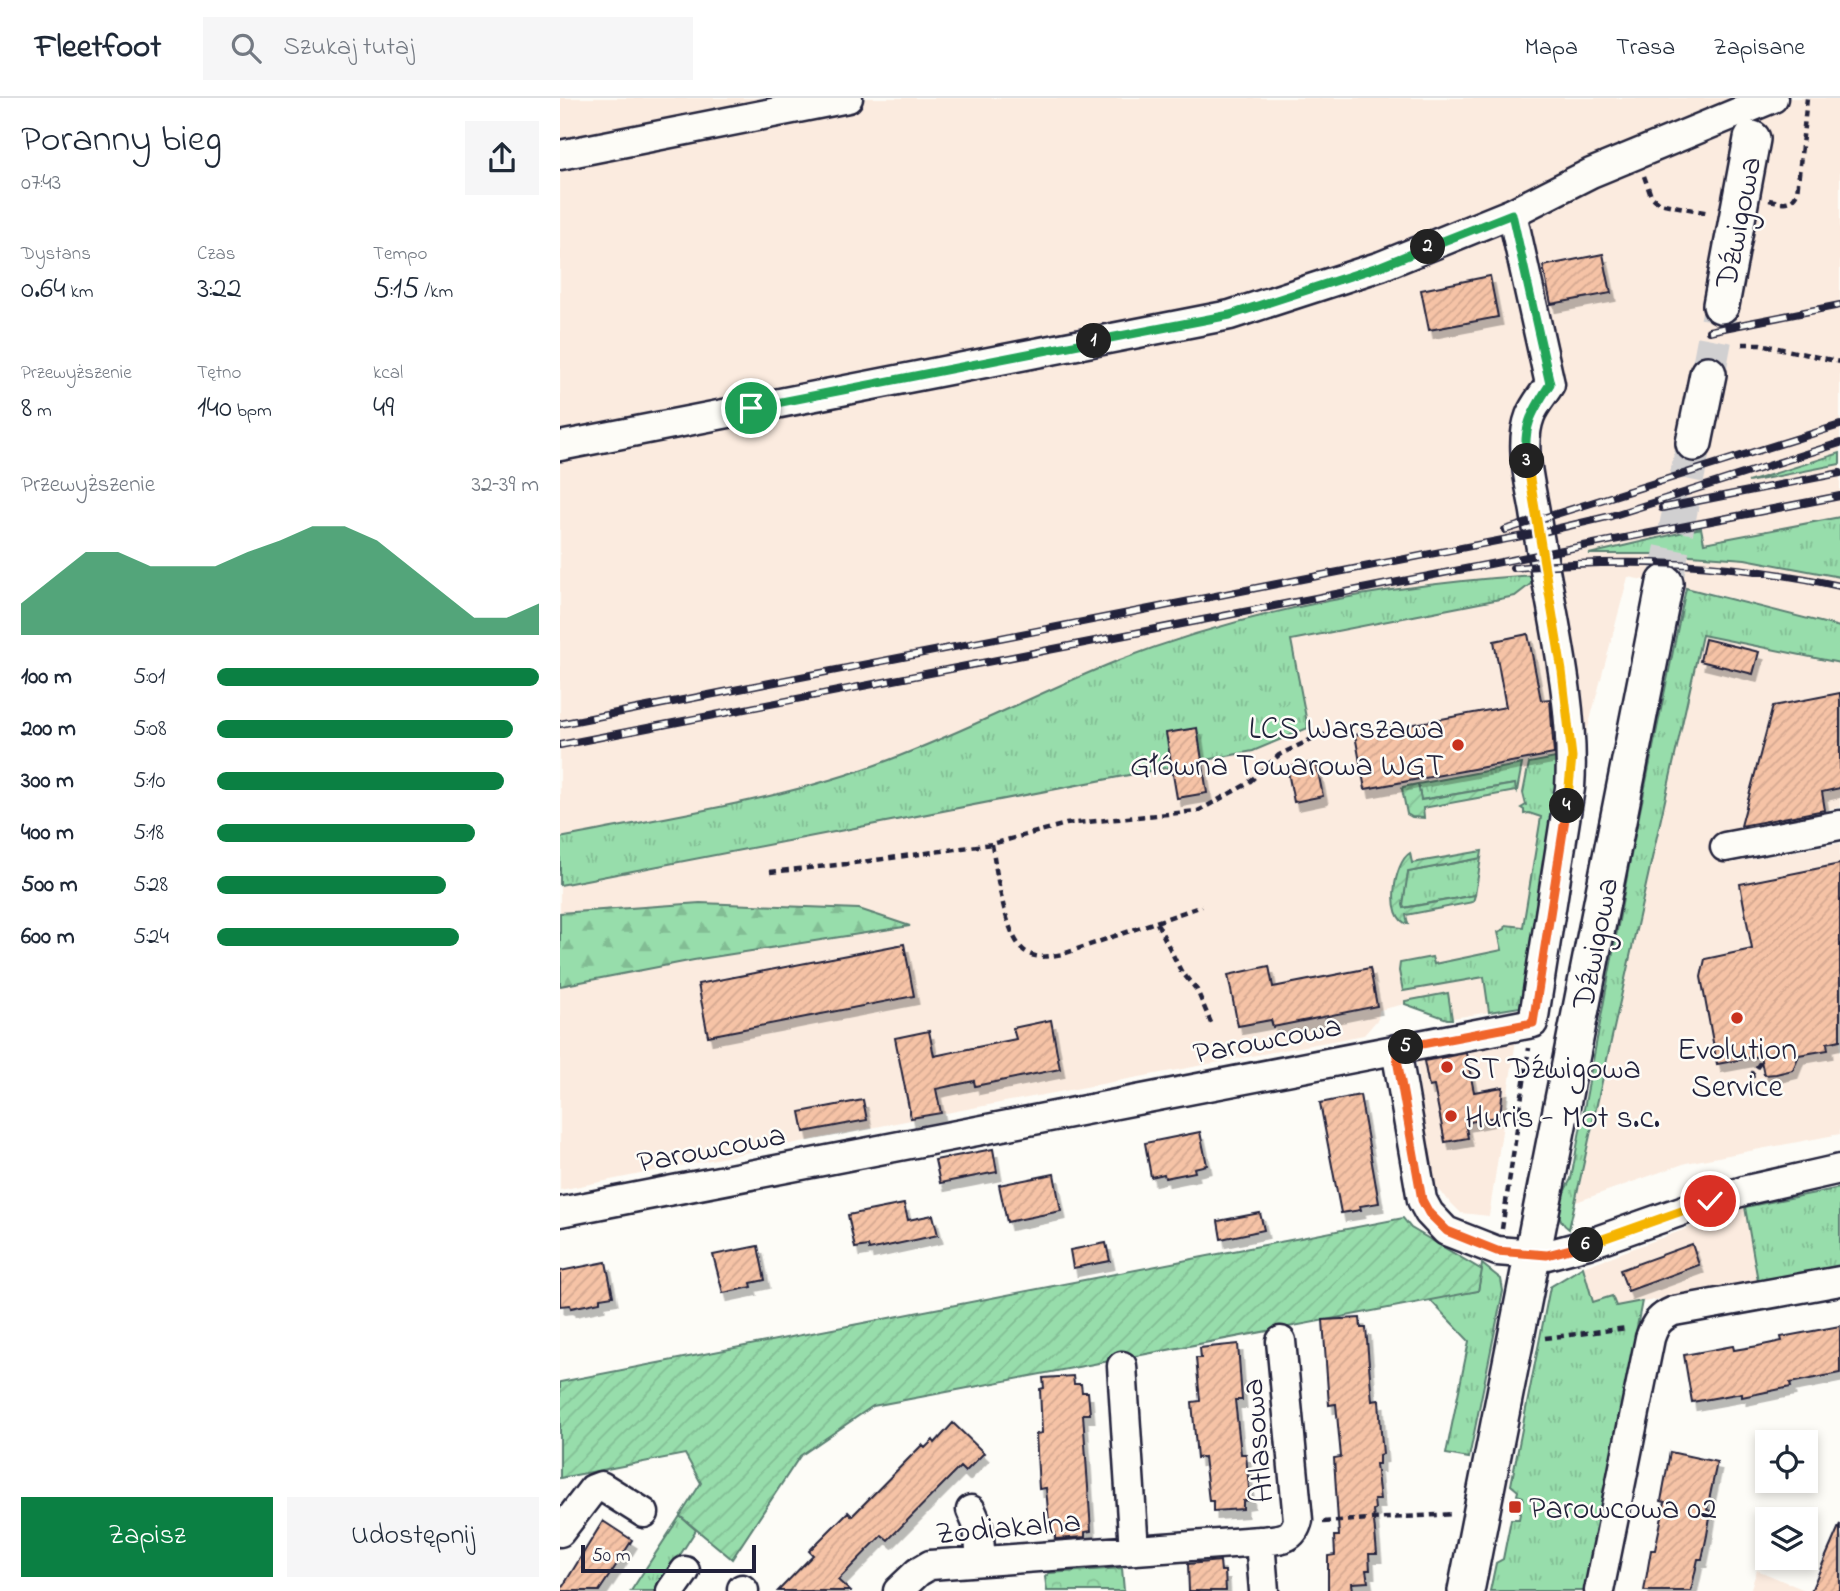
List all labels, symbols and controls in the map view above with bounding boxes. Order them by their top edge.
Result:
search box [203,17,693,80]
text: Fleetfoot [35,24,161,72]
icon: search [227,29,265,67]
text: Szukaj tutaj [283,29,414,67]
text: Mapa [1524,31,1578,66]
text: Trasa [1616,31,1675,66]
text: Zapisane [1713,31,1805,66]
text: Poranny bieg [21,113,222,169]
button: share [465,121,539,195]
street label: Dźwigowa [1704,153,1776,293]
text: 07:43 [21,167,61,200]
pin: 2 [1410,230,1446,264]
text: 2 [1423,233,1432,260]
text: Dystans [21,241,91,268]
text: Czas [197,241,235,268]
text: Tempo [373,241,427,268]
text: 0.64 [21,268,66,312]
text: 3:22 [197,268,242,312]
text: 5:15 [373,268,419,312]
text: km [66,279,93,306]
text: /km [419,279,453,306]
pin: 1 [1076,324,1112,358]
text: 1 [1090,327,1097,354]
text: Przewyższenie [21,360,132,387]
text: Tętno [197,360,241,387]
text: kcal [373,360,403,387]
pin [721,378,781,438]
text: 8 [21,387,32,431]
text: 140 [197,387,232,431]
text: 49 [373,387,394,431]
icon: arrive [732,389,770,427]
text: m [32,398,52,425]
text: bpm [232,398,272,425]
pin: 3 [1510,444,1544,478]
text: 3 [1523,447,1530,474]
text: Przewyższenie [21,469,155,502]
text: 32–39 m [471,469,539,502]
text: 100 m [21,661,72,694]
text: 5:01 [133,661,165,694]
place label: LCS Warszawa Główna Towarowa WGT [1130,707,1444,791]
text: 200 m [21,713,76,746]
text: 5:08 [133,713,167,746]
marker: LCS Warszawa Główna Towarowa WGT [1450,737,1466,753]
text: 300 m [21,765,74,798]
text: 5:10 [133,765,165,798]
pin: 4 [1550,788,1584,824]
text: 4 [1563,792,1570,819]
text: 400 m [21,817,74,850]
text: 5:18 [133,817,164,850]
text: 500 m [21,869,78,902]
text: 5:28 [133,869,168,902]
street label: Dźwigowa [1561,874,1633,1014]
text: 600 m [21,921,75,954]
text: 5:24 [133,921,169,954]
street label: Parowcowa [1189,1004,1346,1079]
marker: Evolution Service [1729,1010,1745,1026]
place label: Evolution Service [1677,1028,1797,1112]
pin: 5 [1388,1030,1424,1065]
text: 5 [1400,1033,1411,1060]
place label: ST Dźwigowa [1461,1047,1641,1094]
marker: ST Dźwigowa [1439,1059,1455,1075]
place label: Huris - Mot s.c. [1465,1096,1660,1143]
marker: Huris - Mot s.c. [1443,1108,1459,1124]
street label: Parowcowa [633,1113,790,1188]
pin [1680,1171,1740,1231]
icon: check [1691,1182,1729,1220]
pin: 6 [1569,1228,1604,1262]
text: 6 [1581,1231,1590,1258]
street label: Atlasowa [1231,1377,1288,1505]
map controls [1755,1430,1818,1570]
button: locate [1755,1430,1818,1493]
place label: Parowcowa 02 [1529,1487,1717,1534]
button: Zapisz [21,1497,273,1577]
button: Udostępnij [287,1497,539,1577]
marker: Parowcowa 02 [1507,1499,1523,1515]
street label: Zodiakalna [934,1500,1083,1559]
button: layers [1755,1507,1818,1570]
scale bar [581,1542,756,1574]
text: 50 m [592,1543,631,1570]

